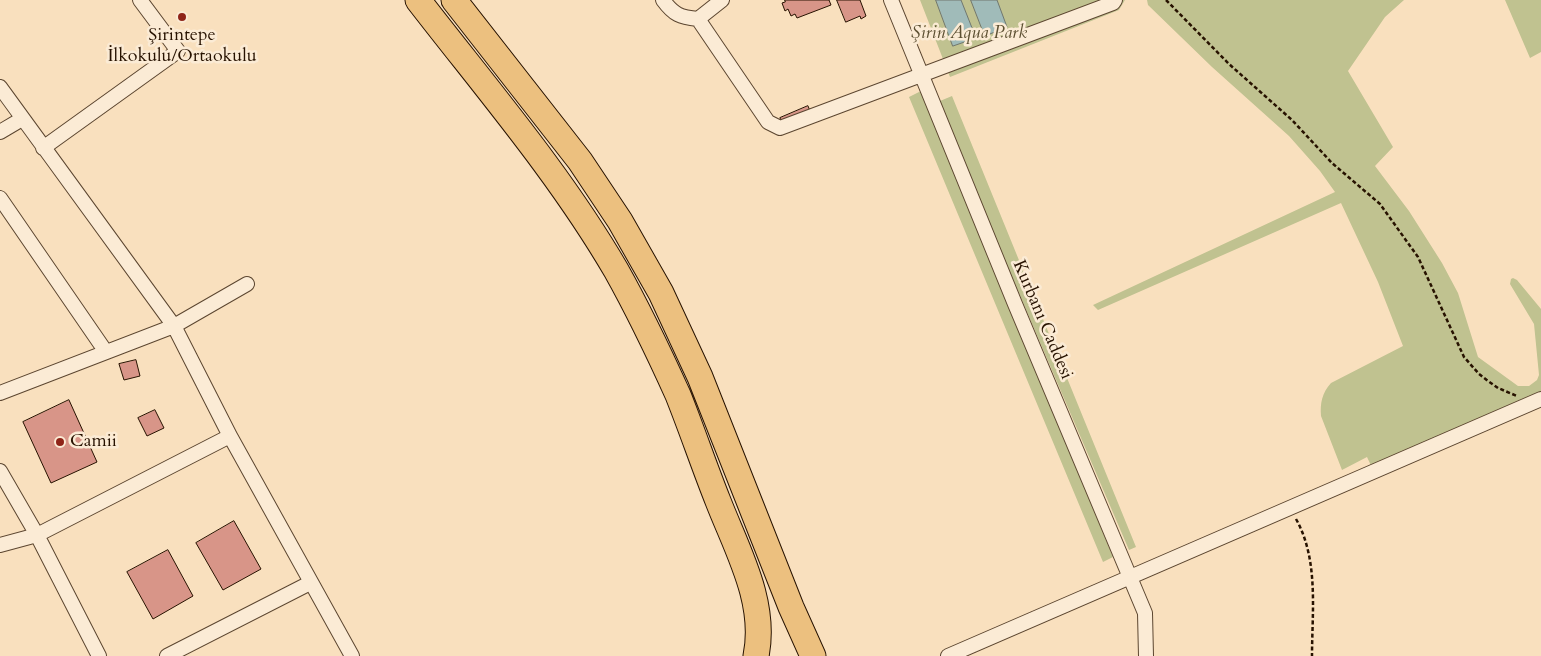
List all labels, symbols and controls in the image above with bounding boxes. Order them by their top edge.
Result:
marker: Şirintepe İlkokulu/Ortaokulu [176,11,188,23]
park label: Şirin Aqua Park [911,23,1027,45]
place label: Şirintepe İlkokulu/Ortaokulu [107,25,257,68]
street label: Kurbanı Caddesi [1007,257,1077,383]
place label: Camii [70,431,117,453]
marker: Camii [54,436,66,448]

